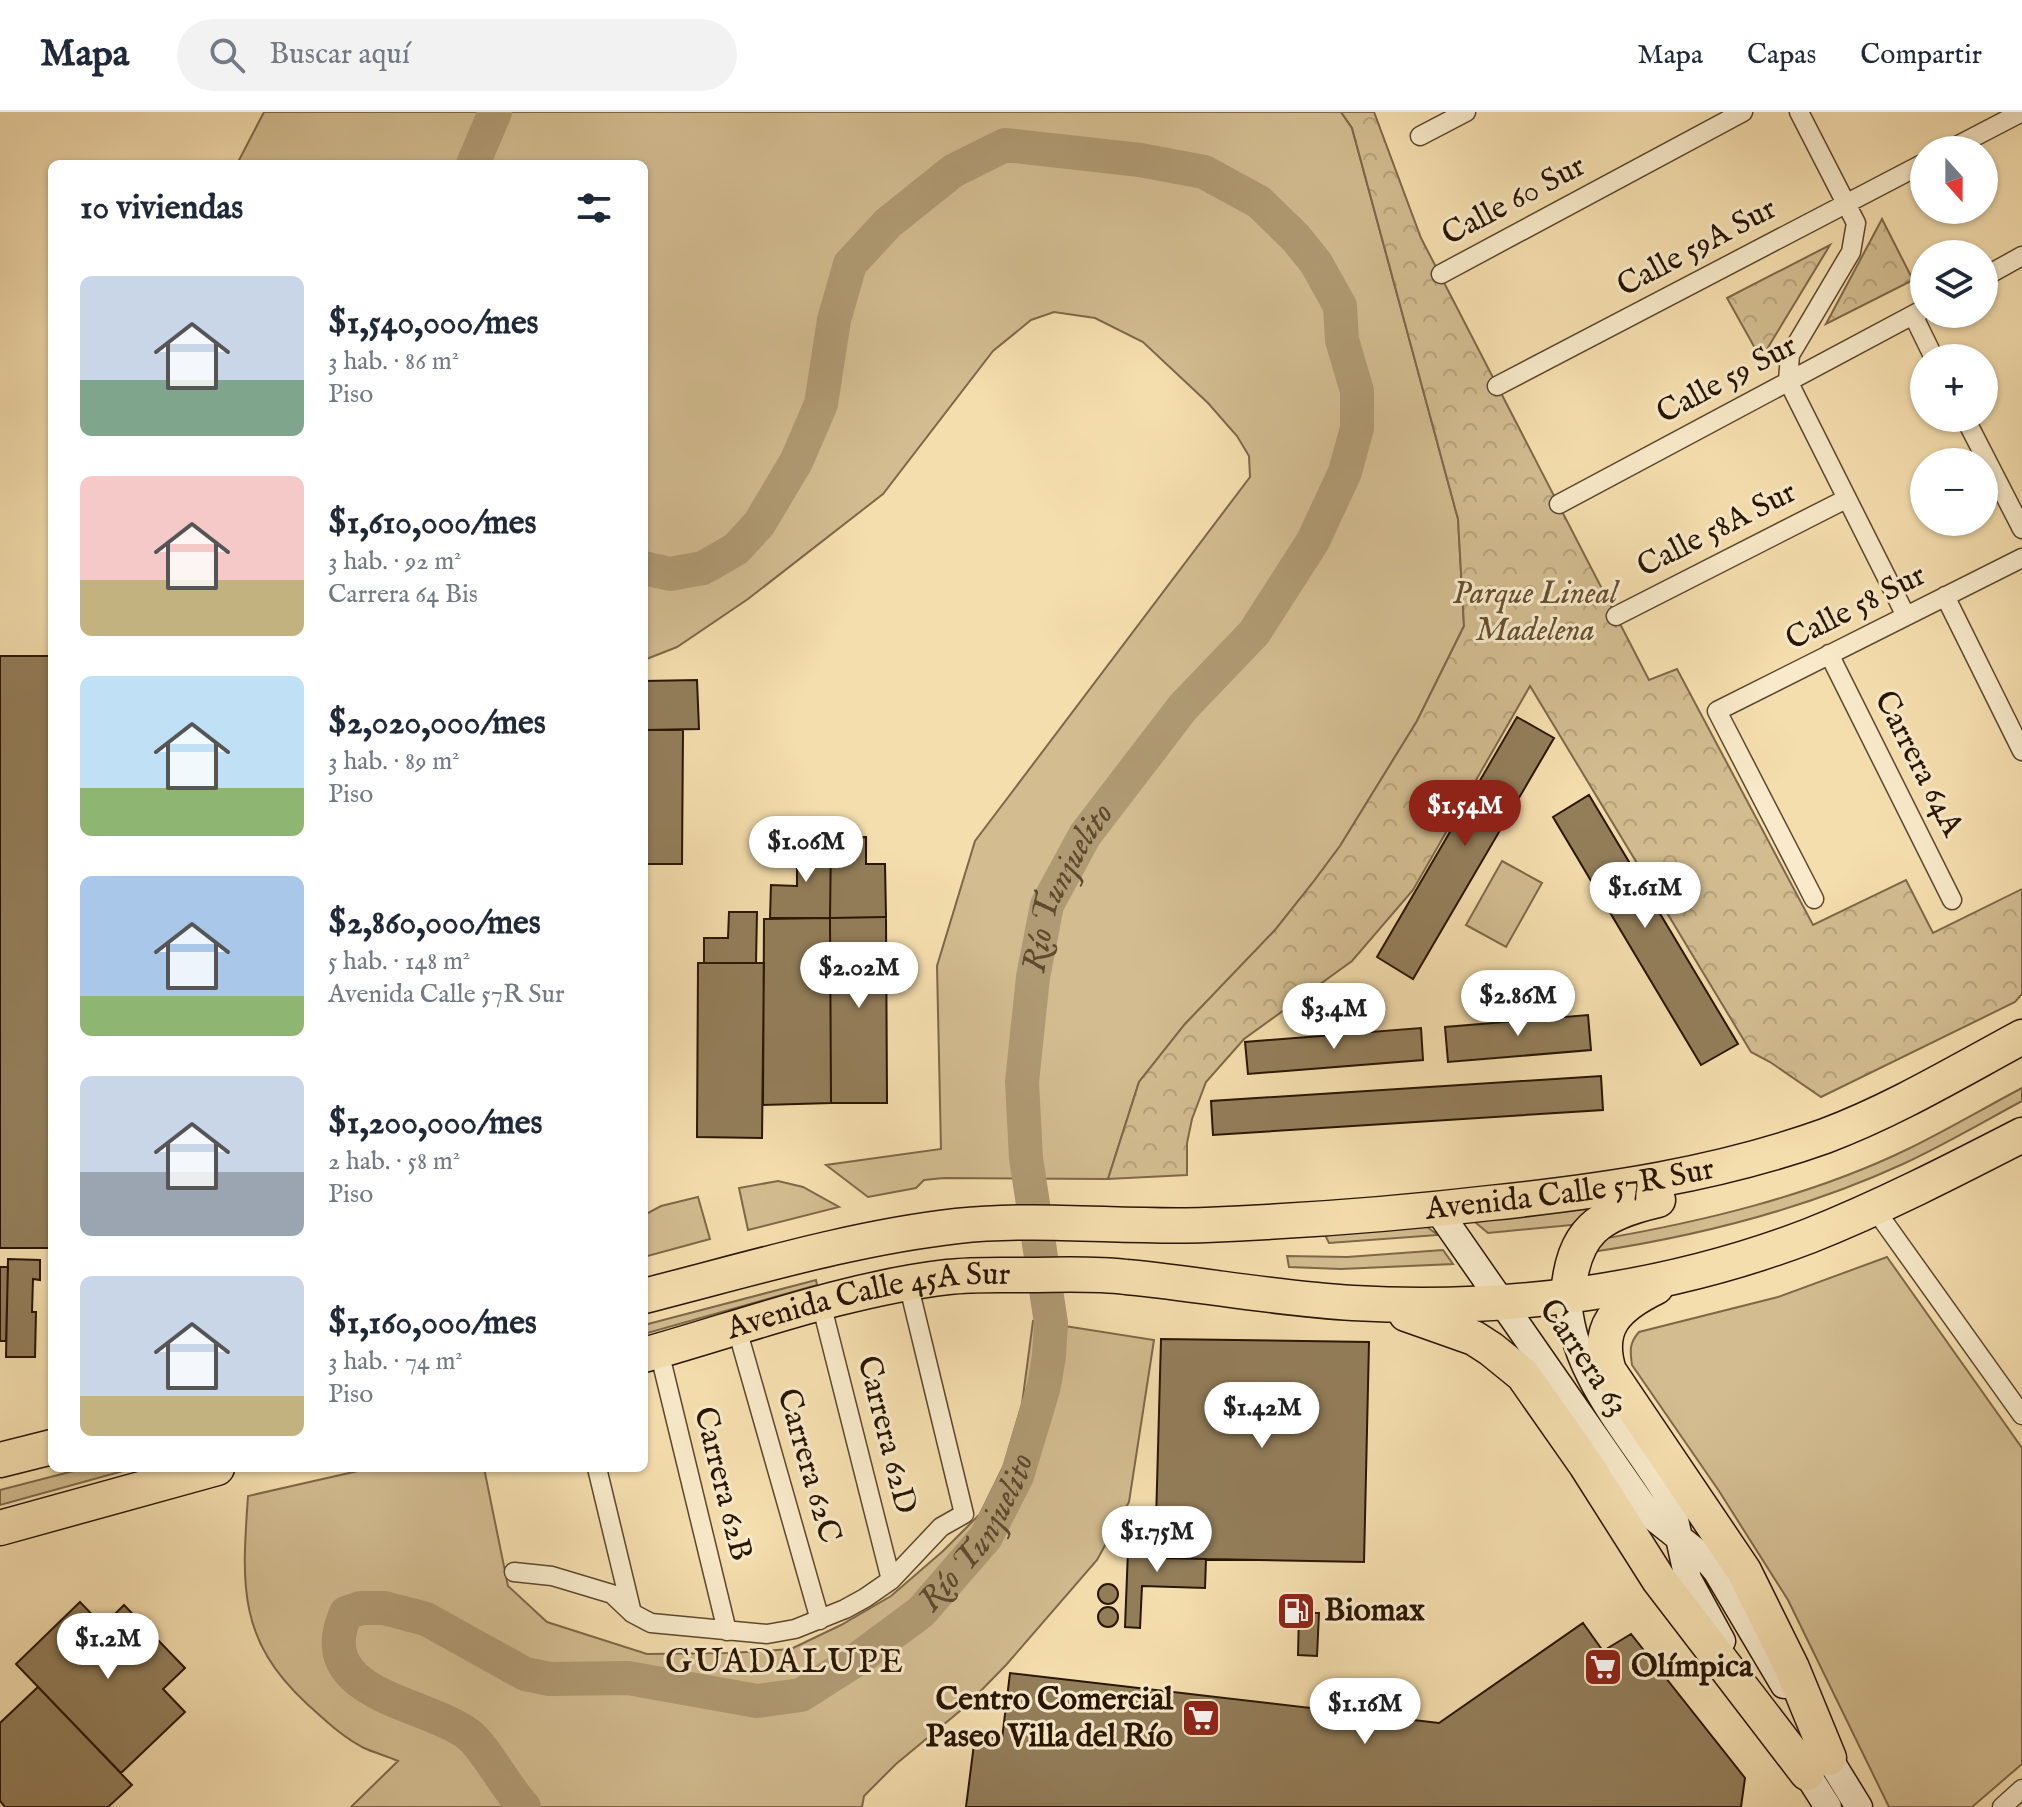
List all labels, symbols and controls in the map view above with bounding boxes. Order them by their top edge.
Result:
search box [177,19,737,91]
text: Mapa [40,31,129,79]
icon: search [205,33,249,77]
text: Buscar aquí [269,36,410,74]
text: Mapa [1637,38,1703,73]
text: Capas [1747,38,1816,73]
text: Compartir [1860,38,1982,73]
north arrow [1910,136,1998,224]
map controls [1910,136,1998,536]
street label: Calle 60 Sur [1435,146,1593,256]
icon: filters [572,186,616,230]
text: 10 viviendas [80,187,243,230]
street label: Calle 59A Sur [1610,189,1784,307]
button: layers [1910,240,1998,328]
text: $1,540,000/mes [328,302,539,345]
icon: home [144,308,240,404]
street label: Calle 59 Sur [1650,326,1804,434]
button: + [1910,344,1998,432]
text: 3 hab. · 86 m² [328,345,459,378]
text: Piso [328,378,373,411]
button: − [1910,448,1998,536]
street label: Calle 58A Sur [1631,472,1804,588]
text: $1,610,000/mes [328,502,536,545]
icon: home [144,508,240,604]
text: 3 hab. · 92 m² [328,545,462,578]
street label: Calle 58 Sur [1779,555,1933,661]
park label: Parque Lineal Madelena [1453,574,1620,652]
text: Carrera 64 Bis [328,578,478,611]
street label: Carrera 64A [1864,684,1973,845]
text: $2,020,000/mes [328,702,546,745]
icon: home [144,708,240,804]
text: 3 hab. · 89 m² [328,745,460,778]
text: Piso [328,778,373,811]
pin: $1.54M [1400,780,1530,848]
text: $1.54M [1427,789,1503,822]
water label: Río Tunjuelito [1013,794,1123,976]
pin: $1.06M [741,816,871,884]
text: $1.06M [767,825,845,858]
pin: $1.61M [1580,862,1710,930]
text: $1.61M [1608,871,1682,904]
text: $2,860,000/mes [328,902,541,945]
icon: home [144,908,240,1004]
pin: $2.02M [794,942,924,1010]
text: 5 hab. · 148 m² [328,945,470,978]
text: $2.02M [818,951,900,984]
pin: $2.86M [1453,970,1583,1038]
text: Avenida Calle 57R Sur [328,978,565,1011]
text: $2.86M [1479,979,1557,1012]
pin: $3.4M [1278,983,1390,1051]
text: $3.4M [1300,992,1368,1025]
text: $1,200,000/mes [328,1102,542,1145]
icon: home [144,1108,240,1204]
text: 2 hab. · 58 m² [328,1145,460,1178]
street label: Avenida Calle 57R Sur [1423,1148,1719,1230]
text: Piso [328,1178,373,1211]
street label: Avenida Calle 45A Sur [721,1254,1011,1350]
street label: Carrera 63 [1529,1291,1637,1425]
text: $1,160,000/mes [328,1302,537,1345]
icon: home [144,1308,240,1404]
text: 3 hab. · 74 m² [328,1345,463,1378]
street label: Carrera 62D [847,1352,925,1518]
text: Piso [328,1378,373,1411]
pin: $1.42M [1197,1382,1327,1450]
street label: Carrera 62C [766,1384,850,1548]
text: $1.42M [1222,1391,1302,1424]
street label: Carrera 62B [683,1403,761,1565]
water label: Río Tunjuelito [909,1449,1044,1621]
pin: $1.75M [1092,1506,1222,1574]
text: $1.75M [1120,1515,1194,1548]
fuel station icon: Biomax [1275,1590,1317,1632]
place label: Biomax [1324,1591,1425,1632]
pin: $1.2M [52,1613,164,1681]
text: $1.2M [75,1622,141,1655]
district label: GUADALUPE [665,1641,905,1684]
supermarket icon: Olímpica [1582,1646,1624,1688]
place label: Olímpica [1631,1647,1754,1688]
pin: $1.16M [1300,1678,1430,1746]
place label: Centro Comercial Paseo Villa del Río [926,1680,1174,1758]
text: $1.16M [1328,1687,1402,1720]
supermarket icon: Centro Comercial Paseo Villa del Río [1180,1697,1222,1739]

